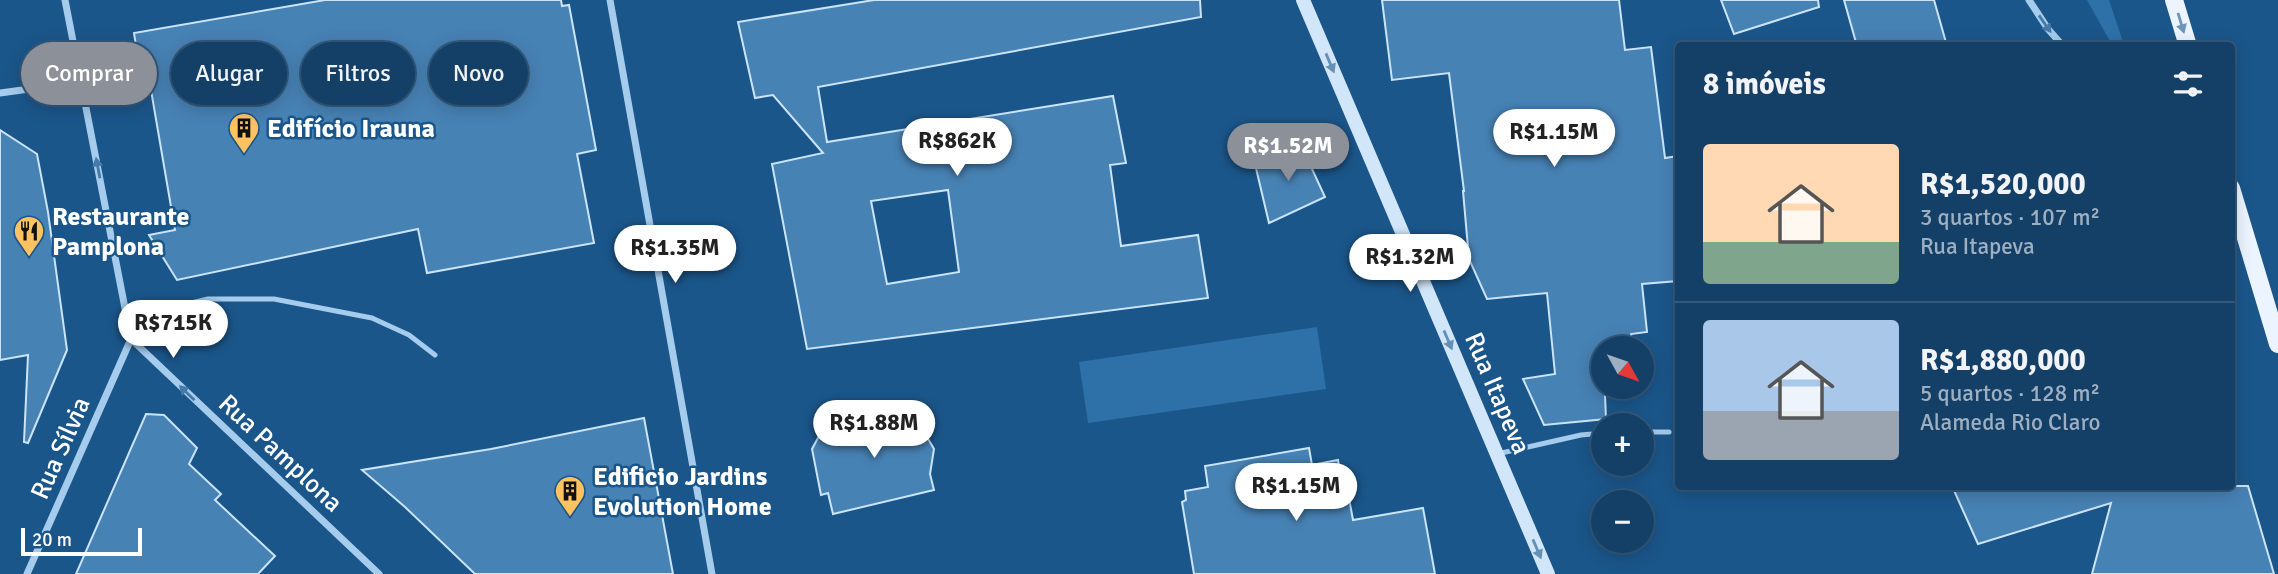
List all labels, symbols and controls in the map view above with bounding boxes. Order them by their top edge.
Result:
one-way arrow [2176,12,2186,33]
one-way arrow [2038,15,2052,33]
chip: Comprar [21,42,157,105]
chip: Alugar [171,42,287,105]
chip: Filtros [301,42,415,105]
chip: Novo [429,42,528,105]
one-way arrow [1325,52,1336,73]
icon: filters [2169,65,2207,103]
text: 8 imóveis [1703,66,1826,103]
pin: R$1.15M [1489,110,1619,169]
building icon: Edifício Irauna [227,111,261,155]
place label: Edifício Irauna [267,113,435,145]
text: R$1.15M [1509,117,1599,146]
pin: R$862K [900,118,1014,178]
pin: R$1.52M [1223,124,1353,183]
text: R$862K [918,126,996,155]
text: R$1.52M [1243,131,1333,160]
one-way arrow [92,157,103,179]
text: R$1,520,000 [1920,166,2086,203]
icon: home [1759,172,1843,256]
place label: Restaurante Pamplona [52,201,190,263]
text: 3 quartos · 107 m² [1920,203,2100,232]
restaurant icon: Restaurante Pamplona [12,214,46,258]
pin: R$1.35M [610,226,740,285]
text: Rua Itapeva [1920,232,2035,261]
text: R$1.35M [630,233,720,262]
pin: R$1.32M [1345,234,1475,294]
text: R$1.32M [1365,242,1455,271]
pin: R$715K [116,300,230,360]
text: R$715K [134,308,212,337]
street label: Rua Itapeva [1457,328,1537,459]
one-way arrow [1443,329,1454,350]
north arrow [1591,336,1654,399]
map controls [1591,336,1654,553]
text: R$1,880,000 [1920,342,2086,379]
icon: home [1759,348,1843,432]
text: 5 quartos · 128 m² [1920,379,2100,408]
one-way arrow [179,385,196,401]
street label: Rua Pamplona [212,388,349,519]
street label: Rua Sílvia [24,392,98,505]
pin: R$1.88M [809,400,939,460]
text: R$1.88M [829,408,919,437]
text: Alameda Rio Claro [1920,408,2100,437]
button: + [1591,413,1654,476]
place label: Edificio Jardins Evolution Home [593,461,772,523]
pin: R$1.15M [1231,463,1361,523]
text: R$1.15M [1251,471,1341,500]
building icon: Edificio Jardins Evolution Home [553,474,587,518]
button: − [1591,490,1654,553]
scale bar [21,525,142,557]
text: 20 m [32,528,72,552]
one-way arrow [1532,539,1543,560]

